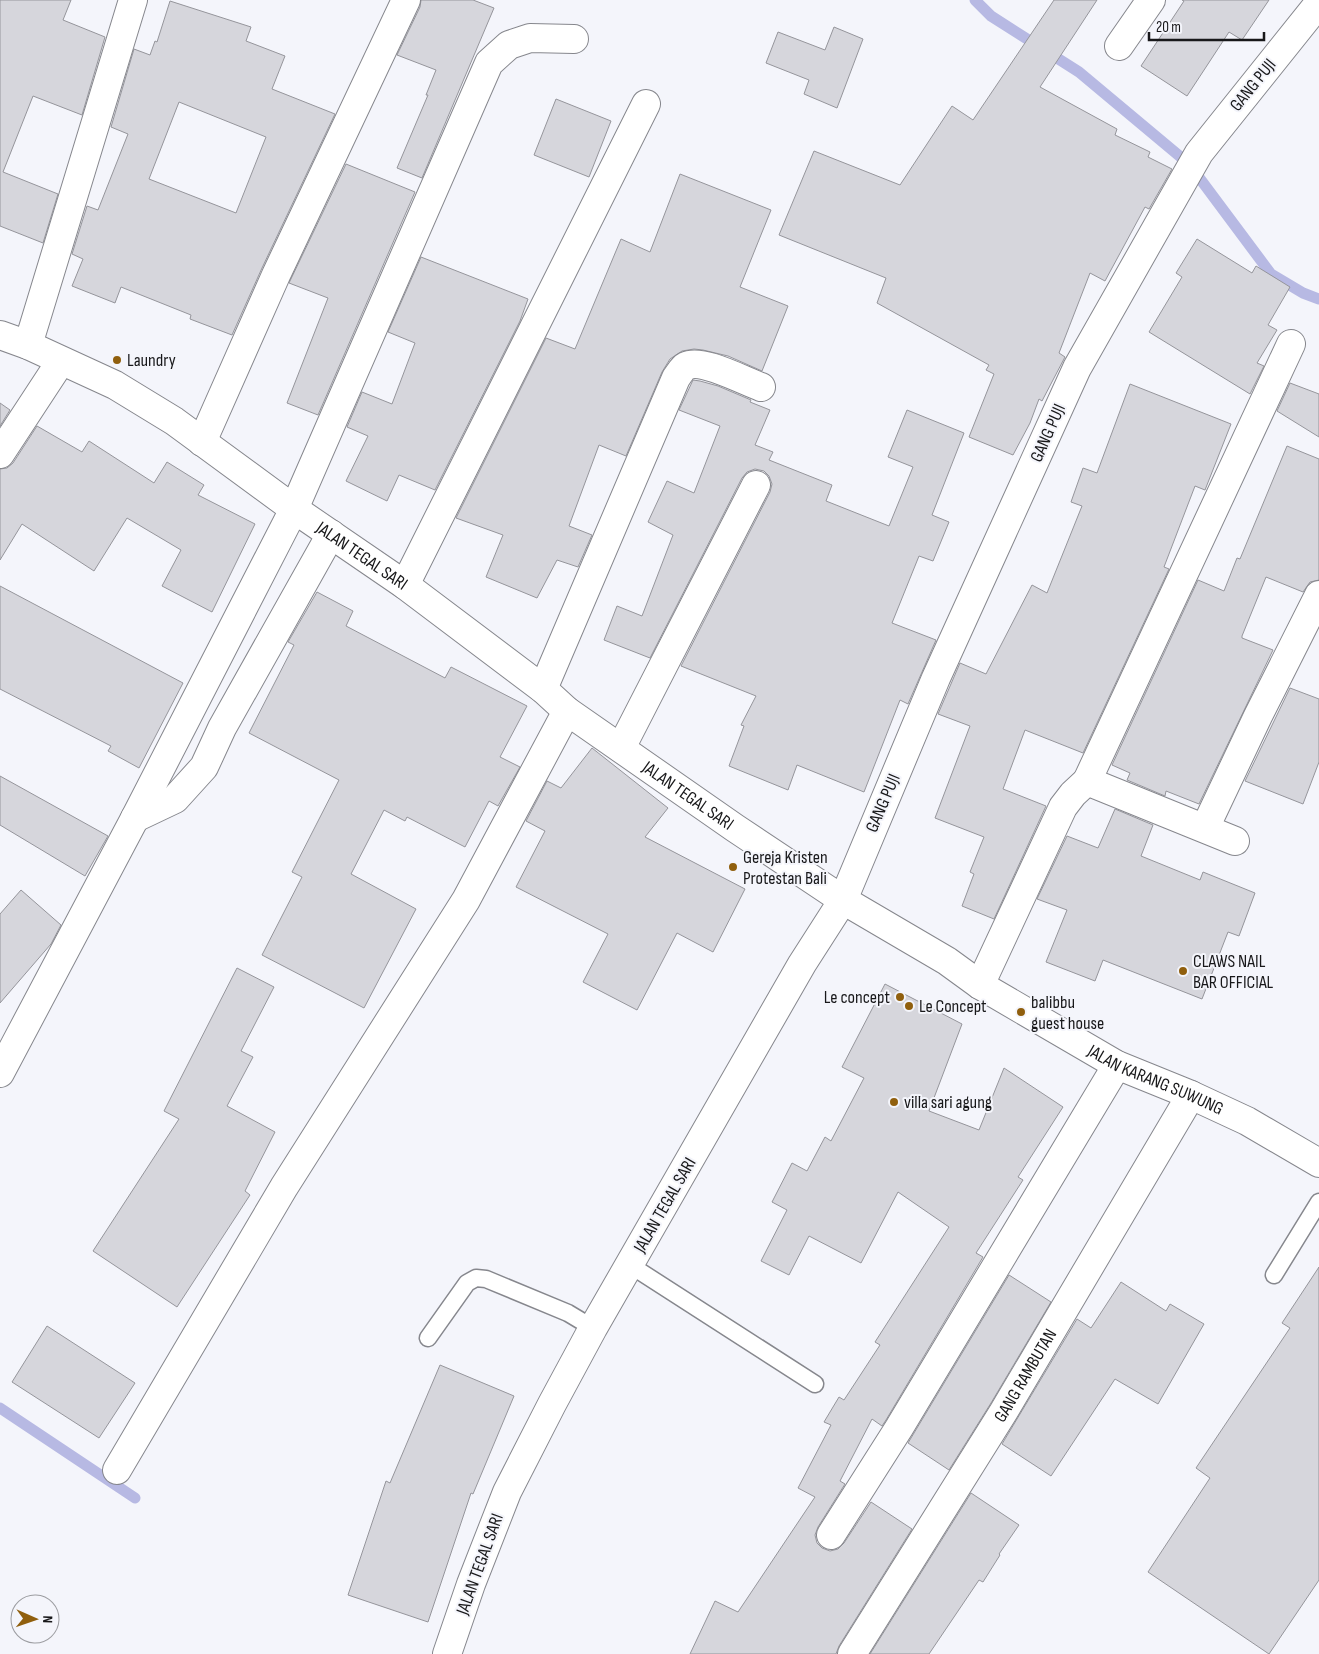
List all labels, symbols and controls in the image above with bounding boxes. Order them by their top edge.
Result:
scale bar [1149,10,1264,42]
text: 20 m [1156,18,1181,37]
street label: GANG PUJI [1226,55,1280,115]
place label: Laundry [127,350,176,371]
marker: Laundry [111,354,123,366]
street label: GANG PUJI [1026,401,1070,465]
street label: JALAN TEGAL SARI [312,516,412,594]
street label: JALAN TEGAL SARI [638,756,738,834]
street label: GANG PUJI [861,771,905,835]
place label: Gereja Kristen Protestan Bali [743,847,828,889]
marker: Gereja Kristen Protestan Bali [727,861,739,873]
place label: CLAWS NAIL BAR OFFICIAL [1193,951,1274,993]
marker: CLAWS NAIL BAR OFFICIAL [1177,965,1189,977]
place label: Le concept [824,987,891,1008]
marker: Le concept [894,991,906,1003]
place label: balibbu guest house [1031,992,1104,1034]
place label: Le Concept [919,996,987,1017]
marker: Le Concept [903,1000,915,1012]
marker: balibbu guest house [1015,1006,1027,1018]
street label: JALAN KARANG SUWUNG [1083,1039,1227,1119]
place label: villa sari agung [904,1092,992,1113]
marker: villa sari agung [888,1096,900,1108]
street label: JALAN TEGAL SARI [629,1154,701,1257]
street label: GANG RAMBUTAN [989,1325,1061,1426]
street label: JALAN TEGAL SARI [452,1511,508,1618]
north arrow [10,1594,60,1644]
text: N [39,1615,56,1623]

